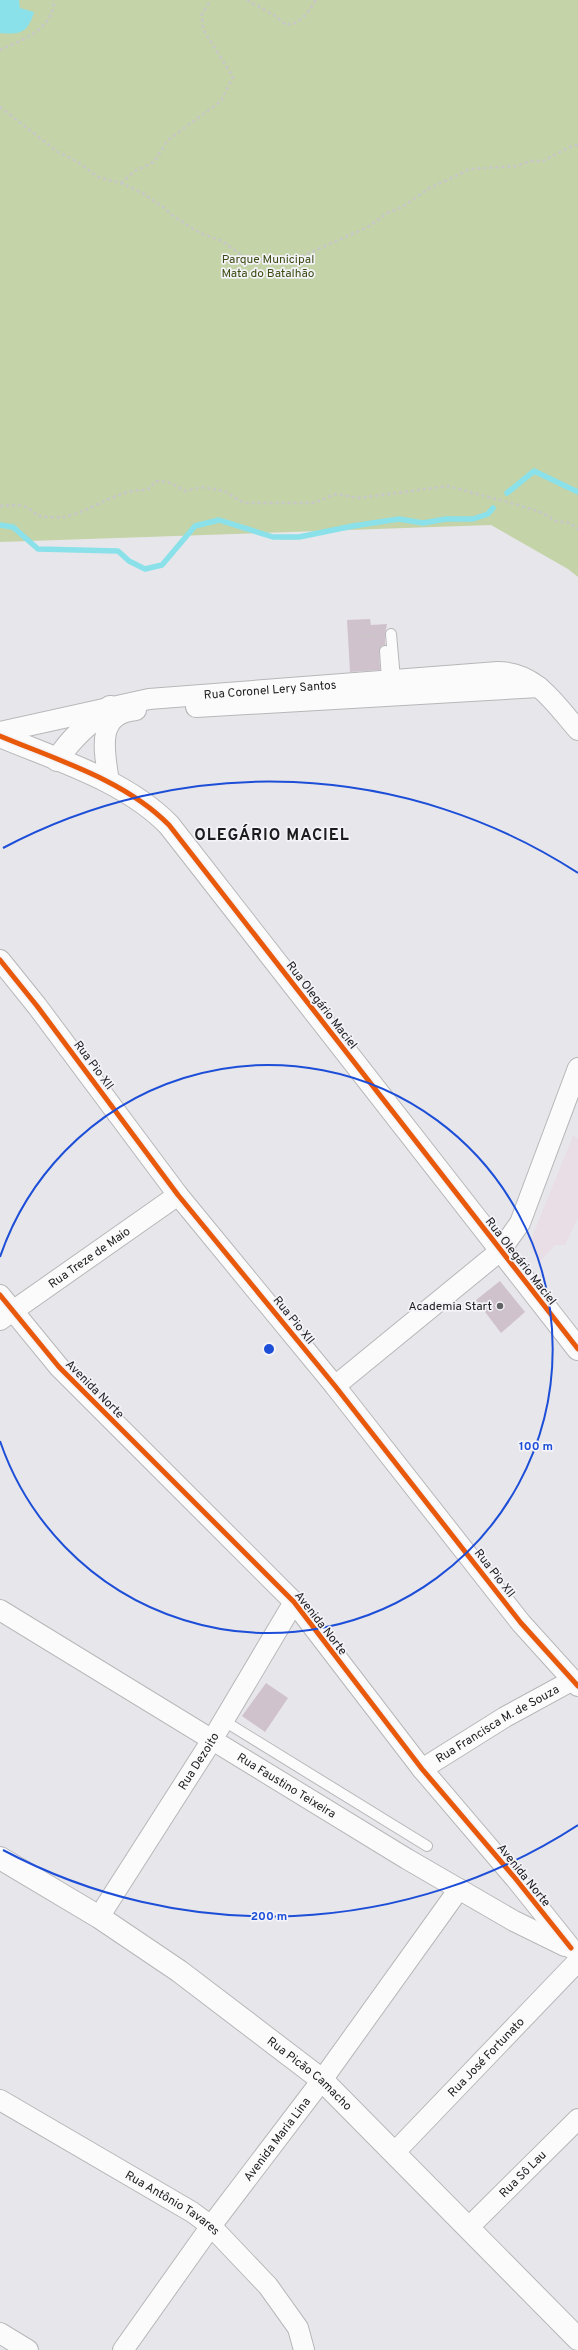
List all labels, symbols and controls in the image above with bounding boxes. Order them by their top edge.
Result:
park label: Parque Municipal Mata do Batalhão [222,252,315,282]
street label: Rua Coronel Lery Santos [203,678,337,704]
district label: OLEGÁRIO MACIEL [194,824,350,846]
street label: Rua Olegário Maciel [282,959,360,1053]
street label: Rua Pio XII [69,1038,117,1093]
street label: Rua Olegário Maciel [481,1215,559,1309]
street label: Rua Treze de Maio [46,1224,134,1292]
street label: Rua Pio XII [269,1293,318,1348]
place label: Academia Start [409,1299,492,1315]
marker: Academia Start [495,1301,505,1311]
centre of rings [262,1342,276,1356]
street label: Avenida Norte [61,1357,127,1423]
text: 100 m [519,1439,553,1455]
street label: Rua Pio XII [470,1546,518,1601]
street label: Avenida Norte [290,1588,350,1659]
street label: Rua Francisca M. de Souza [433,1682,563,1767]
street label: Rua Dezoito [175,1730,224,1793]
street label: Rua Faustino Teixeira [234,1750,339,1823]
street label: Avenida Norte [493,1841,554,1910]
text: 200 m [251,1909,287,1925]
street label: Rua José Fortunato [445,2014,529,2101]
street label: Rua Picão Camacho [263,2034,355,2115]
street label: Avenida Maria Lina [241,2095,315,2185]
street label: Rua Sô Lau [496,2148,550,2201]
street label: Rua Antônio Tavares [122,2168,223,2239]

